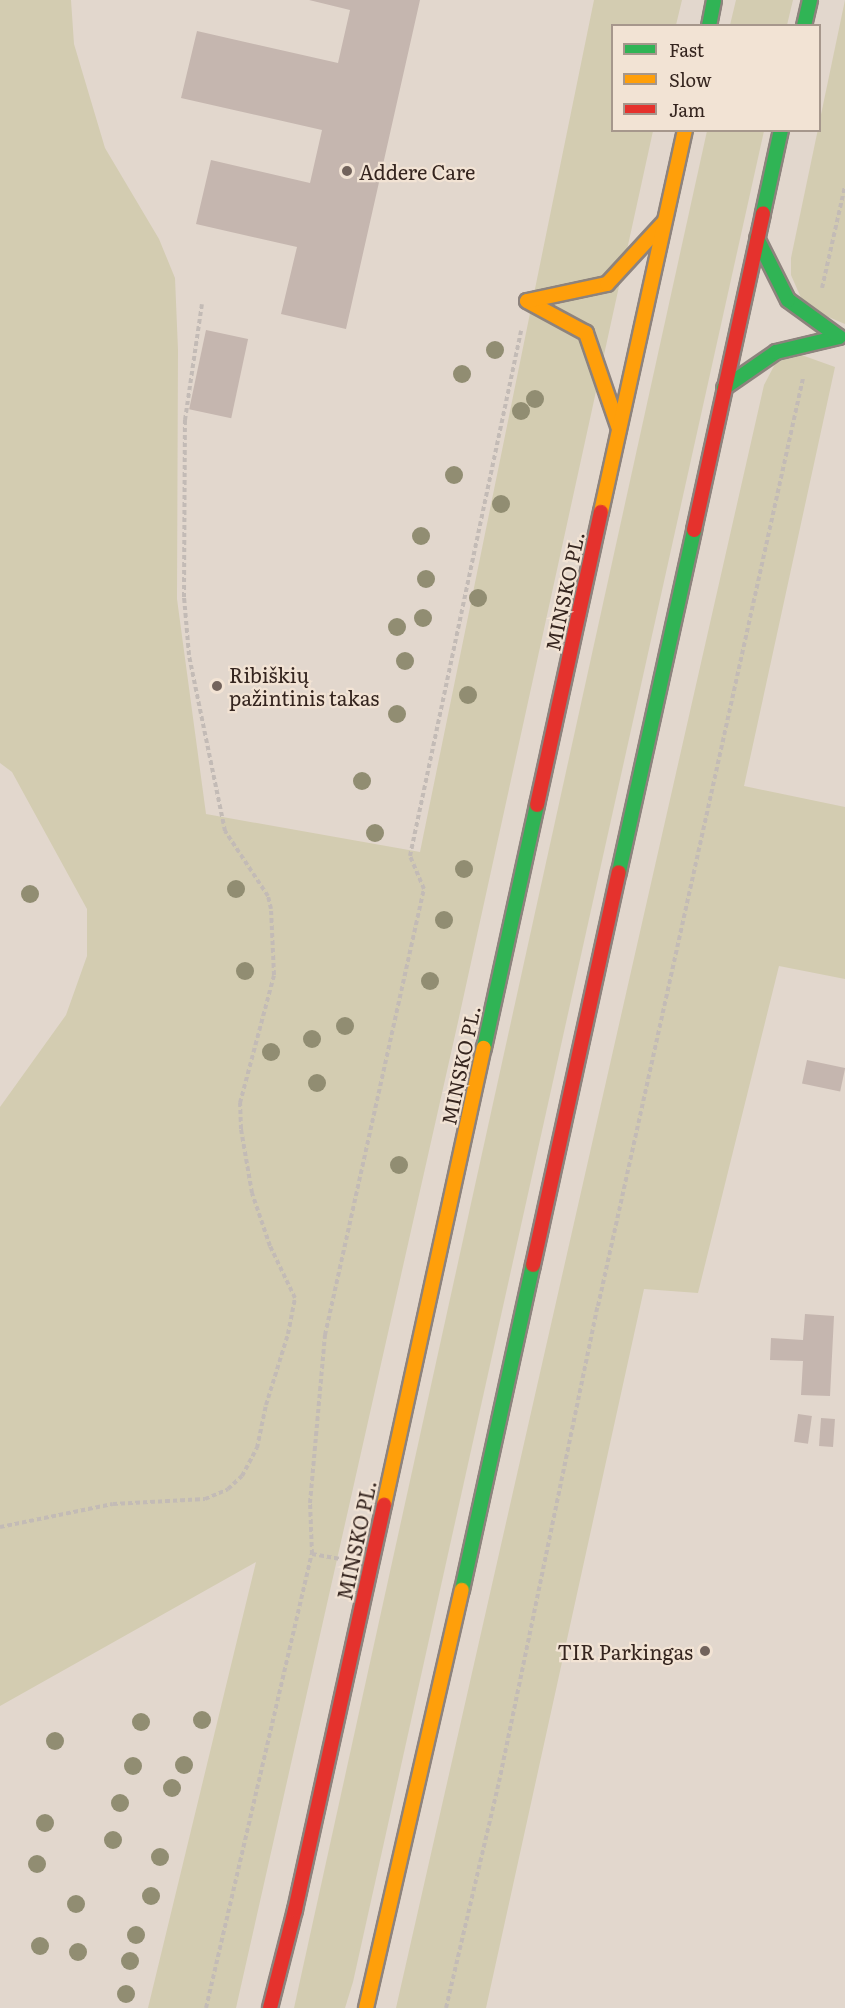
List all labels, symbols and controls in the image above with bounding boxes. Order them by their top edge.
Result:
legend [611,24,821,132]
text: Fast [669,36,704,63]
text: Slow [669,66,711,93]
text: Jam [669,96,705,123]
place label: Addere Care [359,159,475,183]
marker: Addere Care [340,164,354,178]
street label: MINSKO PL. [540,529,588,653]
place label: Ribiškių pažintinis takas [229,662,379,709]
marker: Ribiškių pažintinis takas [210,679,224,693]
street label: MINSKO PL. [436,1003,484,1127]
street label: MINSKO PL. [332,1478,380,1602]
place label: TIR Parkingas [557,1639,693,1663]
marker: TIR Parkingas [698,1644,712,1658]

